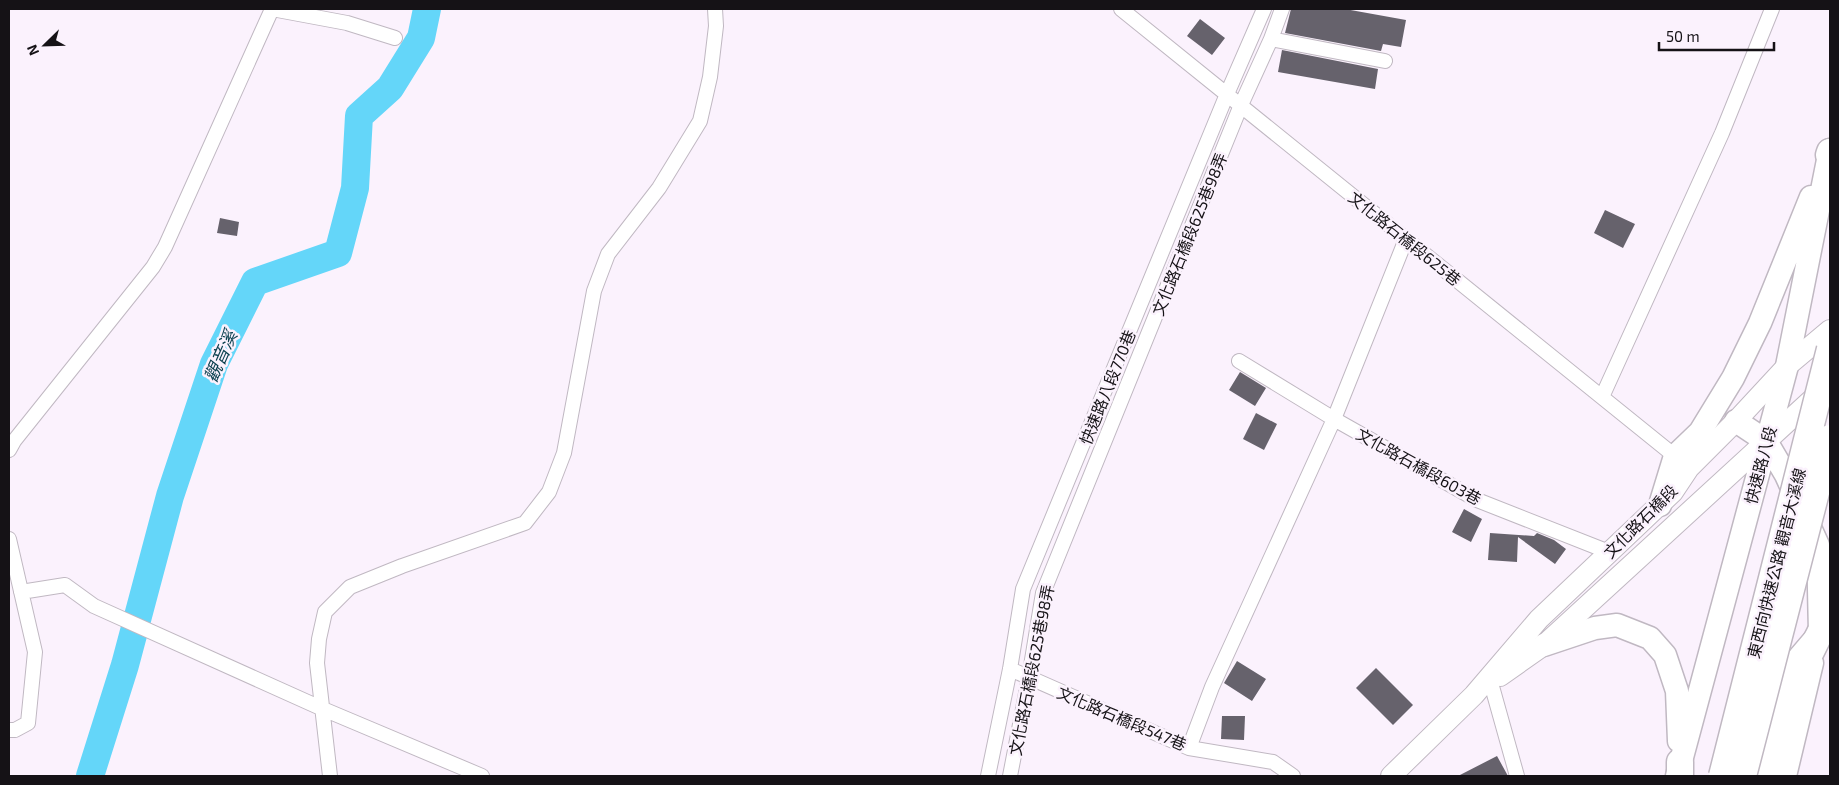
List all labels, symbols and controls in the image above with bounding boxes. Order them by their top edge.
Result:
north arrow [20,20,70,70]
scale bar [1659,20,1774,52]
text: 50 m [1666,27,1700,45]
text: N [23,42,42,58]
street label: 文化路石橋段625巷98弄 [1148,150,1230,318]
street label: 文化路石橋段625巷 [1345,187,1465,289]
water label: 觀音溪 [199,324,242,385]
street label: 快速路八段770巷 [1075,327,1139,447]
street label: 文化路石橋段603巷 [1353,424,1485,508]
street label: 快速路八段 [1740,424,1780,506]
street label: 東西向快速公路 觀音大溪線 [1743,466,1809,660]
street label: 文化路石橋段 [1599,480,1681,562]
street label: 文化路石橋段625巷98弄 [1005,583,1057,757]
street label: 文化路石橋段547巷 [1054,682,1190,754]

